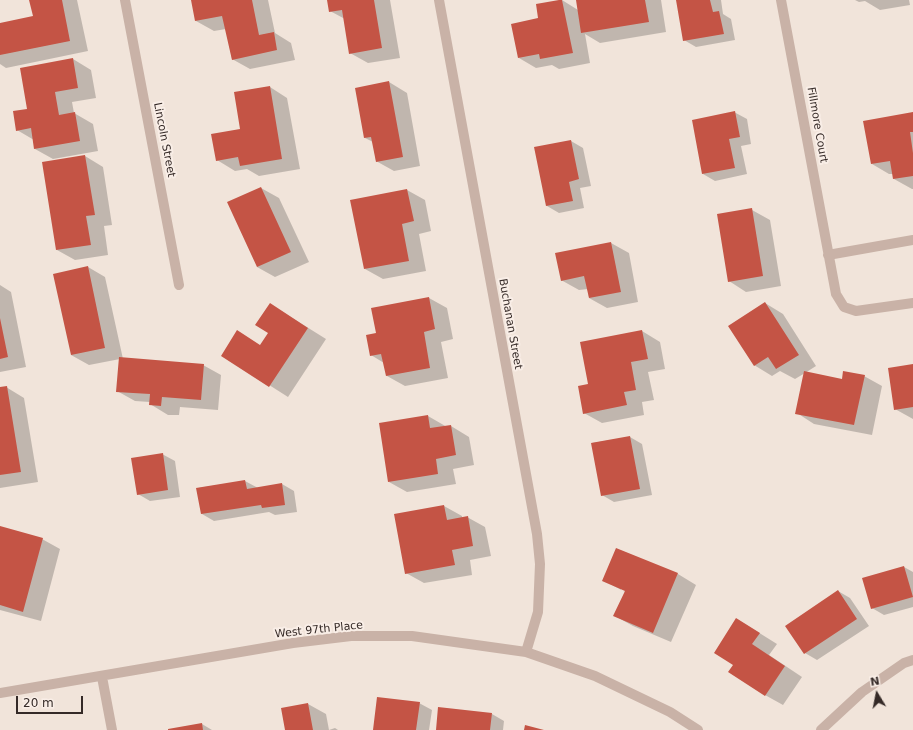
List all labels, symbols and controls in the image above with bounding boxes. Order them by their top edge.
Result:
street label: Fillmore Court [804,86,830,164]
street label: Lincoln Street [150,101,178,179]
street label: Buchanan Street [496,278,524,370]
street label: West 97th Place [274,619,364,641]
north arrow [857,674,897,714]
text: N [869,674,880,689]
scale bar [18,688,85,714]
text: 20 m [23,696,54,710]

